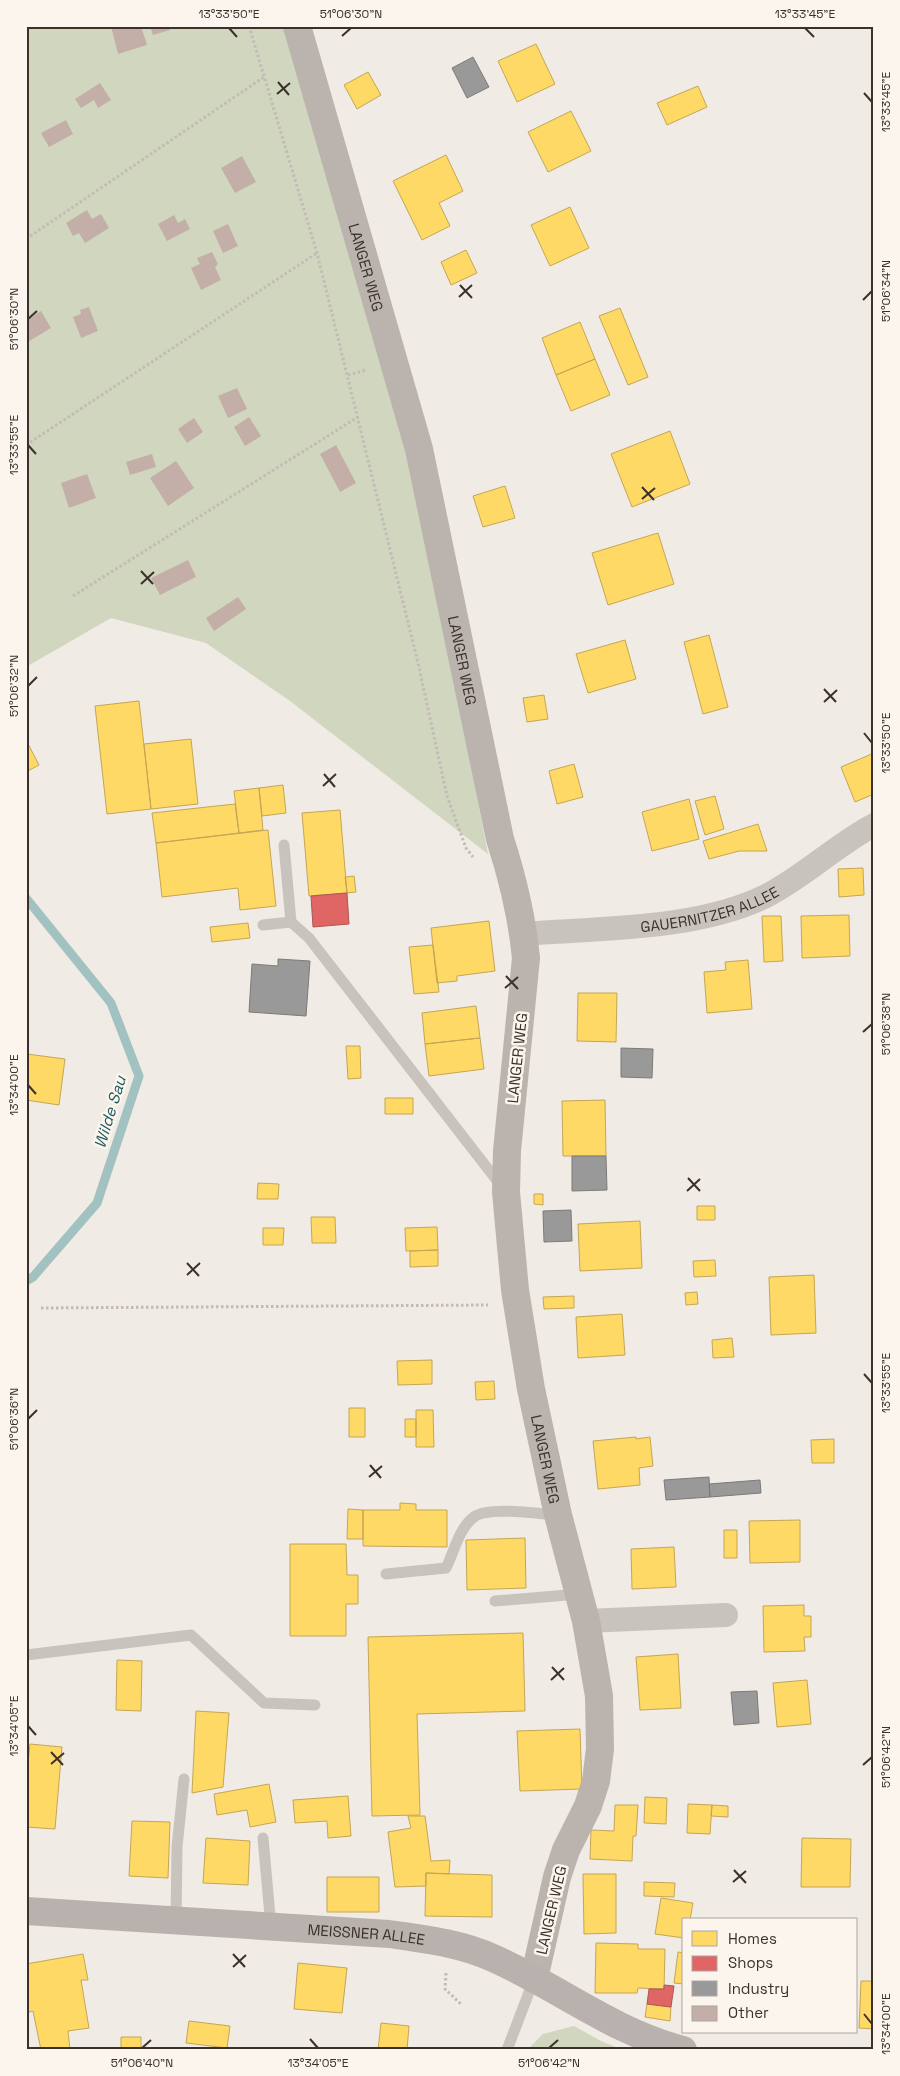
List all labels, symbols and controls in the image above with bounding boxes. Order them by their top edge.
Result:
text: 13°33'50"E [198,6,260,22]
text: 51°06'30"N [320,6,382,22]
text: 13°33'45"E [775,6,835,22]
text: 13°33'45"E [878,72,894,132]
street label: LANGER WEG [345,221,388,313]
text: 51°06'34"N [878,260,894,322]
text: 51°06'30"N [6,288,22,350]
text: 13°33'55"E [6,414,22,475]
street label: LANGER WEG [444,614,481,707]
text: 51°06'32"N [6,655,22,717]
text: 13°33'50"E [878,712,894,774]
street label: GAUERNITZER ALLEE [639,882,782,936]
text: 51°06'38"N [878,993,894,1055]
street label: LANGER WEG [503,1012,531,1104]
text: 13°34'00"E [6,1054,22,1116]
water label: Wilde Sau [89,1072,131,1151]
text: 13°33'55"E [878,1352,894,1413]
text: 51°06'36"N [6,1388,22,1450]
street label: LANGER WEG [527,1413,565,1505]
text: 13°34'05"E [6,1695,22,1756]
text: 51°06'42"N [878,1726,894,1788]
street label: LANGER WEG [532,1864,570,1956]
legend [682,1918,858,2034]
street label: MEISSNER ALLEE [307,1919,426,1949]
text: Homes [728,1929,777,1948]
text: Shops [728,1953,773,1972]
text: Industry [728,1979,789,1998]
text: 13°34'00"E [878,1993,894,2055]
text: Other [728,2003,769,2022]
text: 51°06'40"N [111,2055,173,2071]
text: 13°34'05"E [288,2055,349,2071]
text: 51°06'42"N [518,2055,580,2071]

